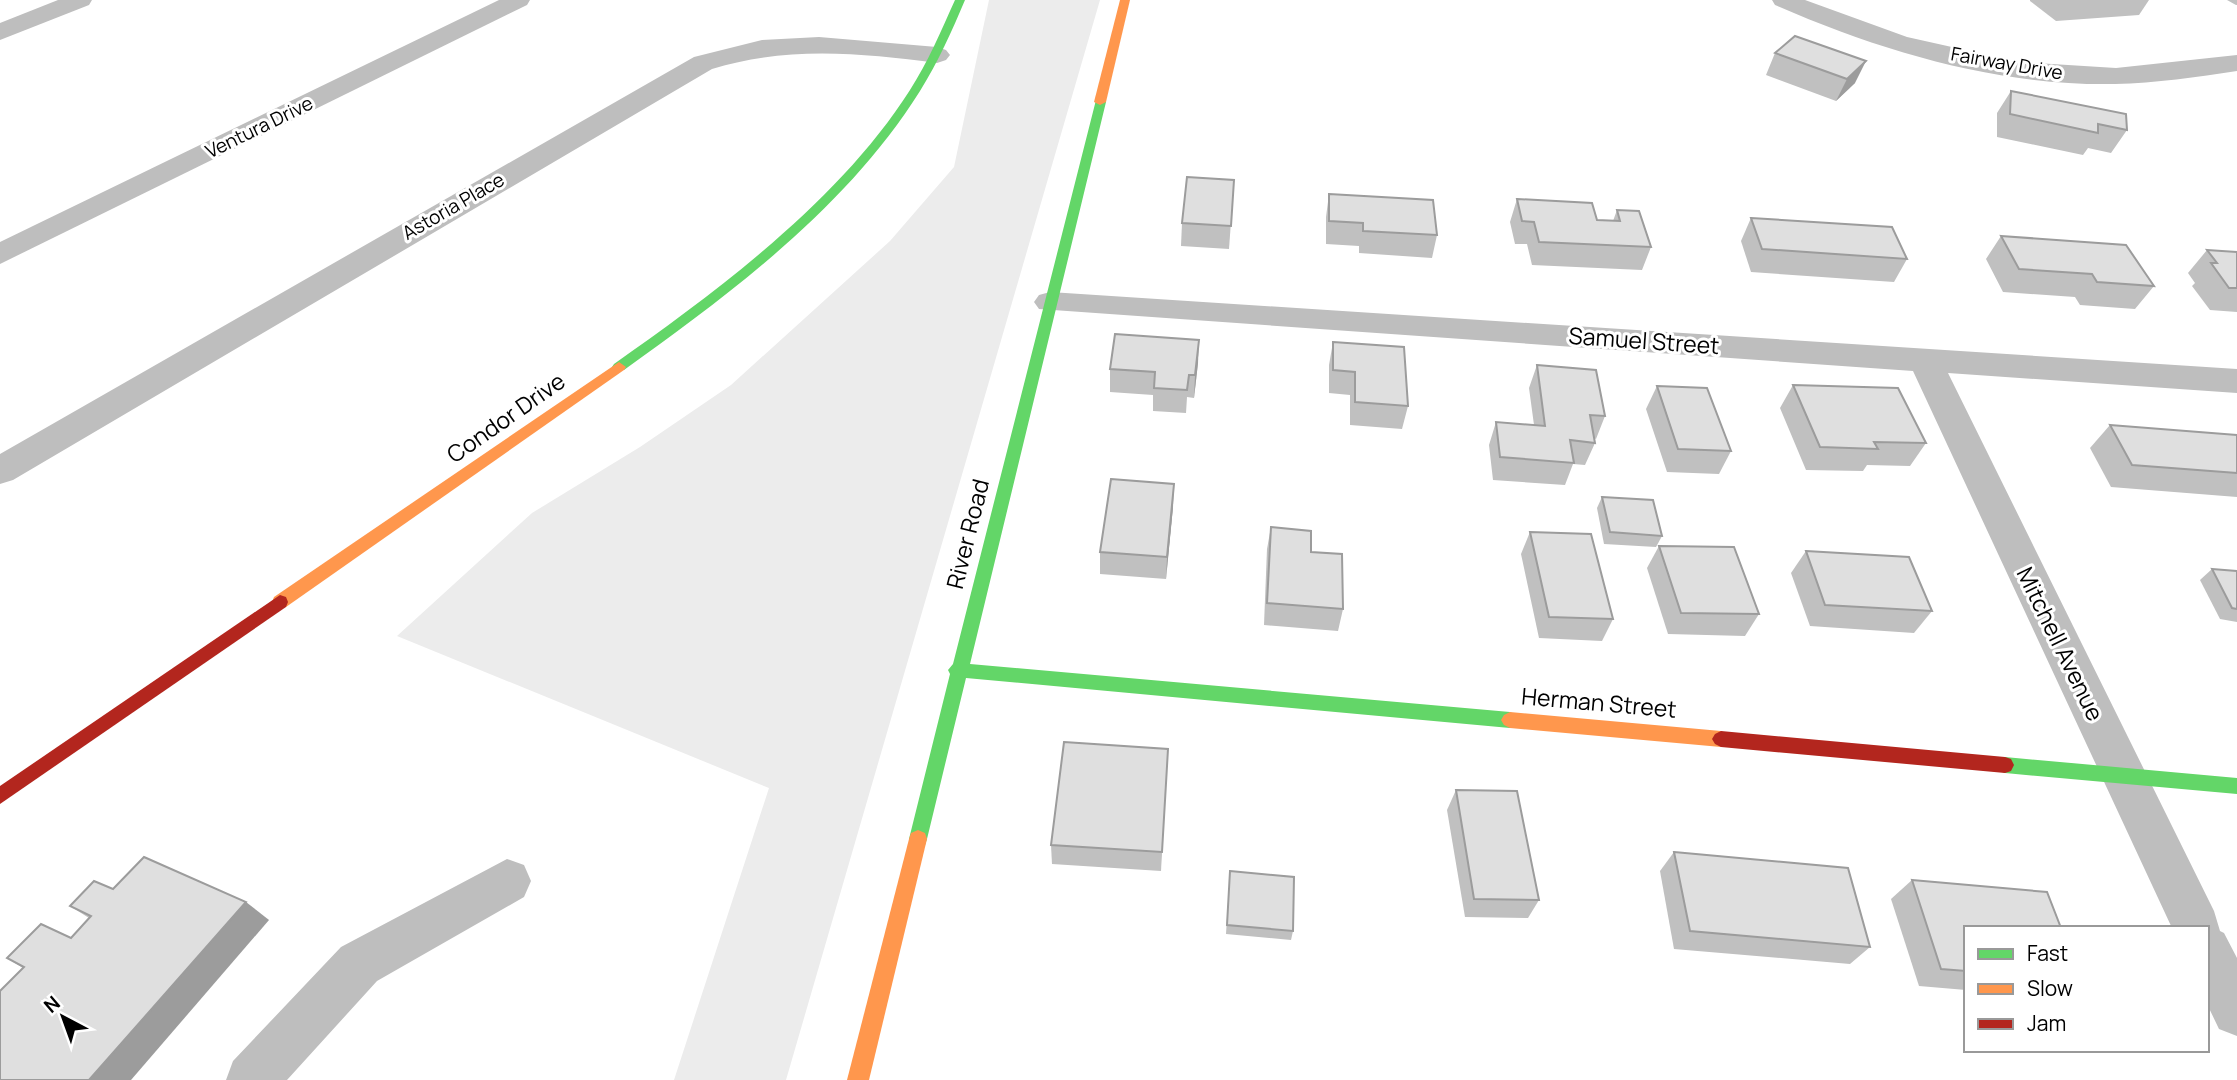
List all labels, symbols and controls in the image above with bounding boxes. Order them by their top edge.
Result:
street label: Fairway Drive [1949,40,2065,86]
street label: Ventura Drive [201,90,317,164]
street label: Astoria Place [397,166,509,246]
street label: Samuel Street [1568,319,1721,361]
street label: Condor Drive [440,365,571,470]
street label: River Road [938,476,996,592]
street label: Mitchell Avenue [2010,561,2112,726]
street label: Herman Street [1520,679,1678,725]
legend [1964,926,2209,1052]
text: Fast [2027,939,2068,967]
text: Slow [2027,974,2073,1002]
north arrow [28,982,98,1052]
text: N [38,990,66,1018]
text: Jam [2027,1009,2066,1037]

